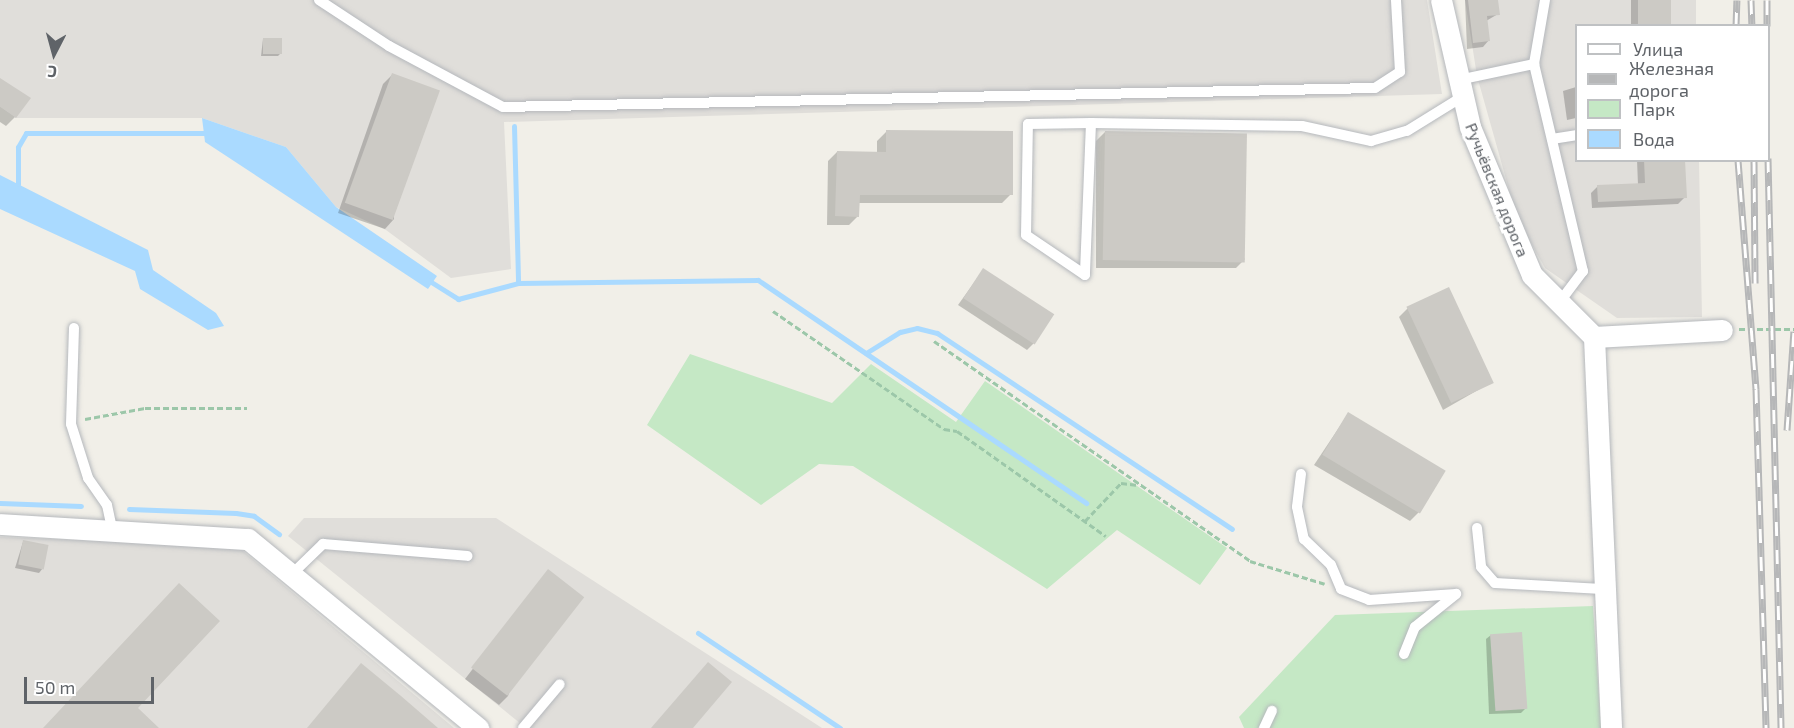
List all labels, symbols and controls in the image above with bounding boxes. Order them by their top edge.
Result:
north arrow [24,24,84,84]
legend [1575,24,1770,162]
text: Улица [1633,38,1683,60]
text: Железная дорога [1629,57,1714,101]
text: С [46,62,58,82]
text: Парк [1633,98,1675,120]
street label: Ручьёвская дорога [1461,120,1533,260]
text: Вода [1633,128,1675,150]
scale bar [27,665,158,703]
text: 50 m [35,676,75,698]

